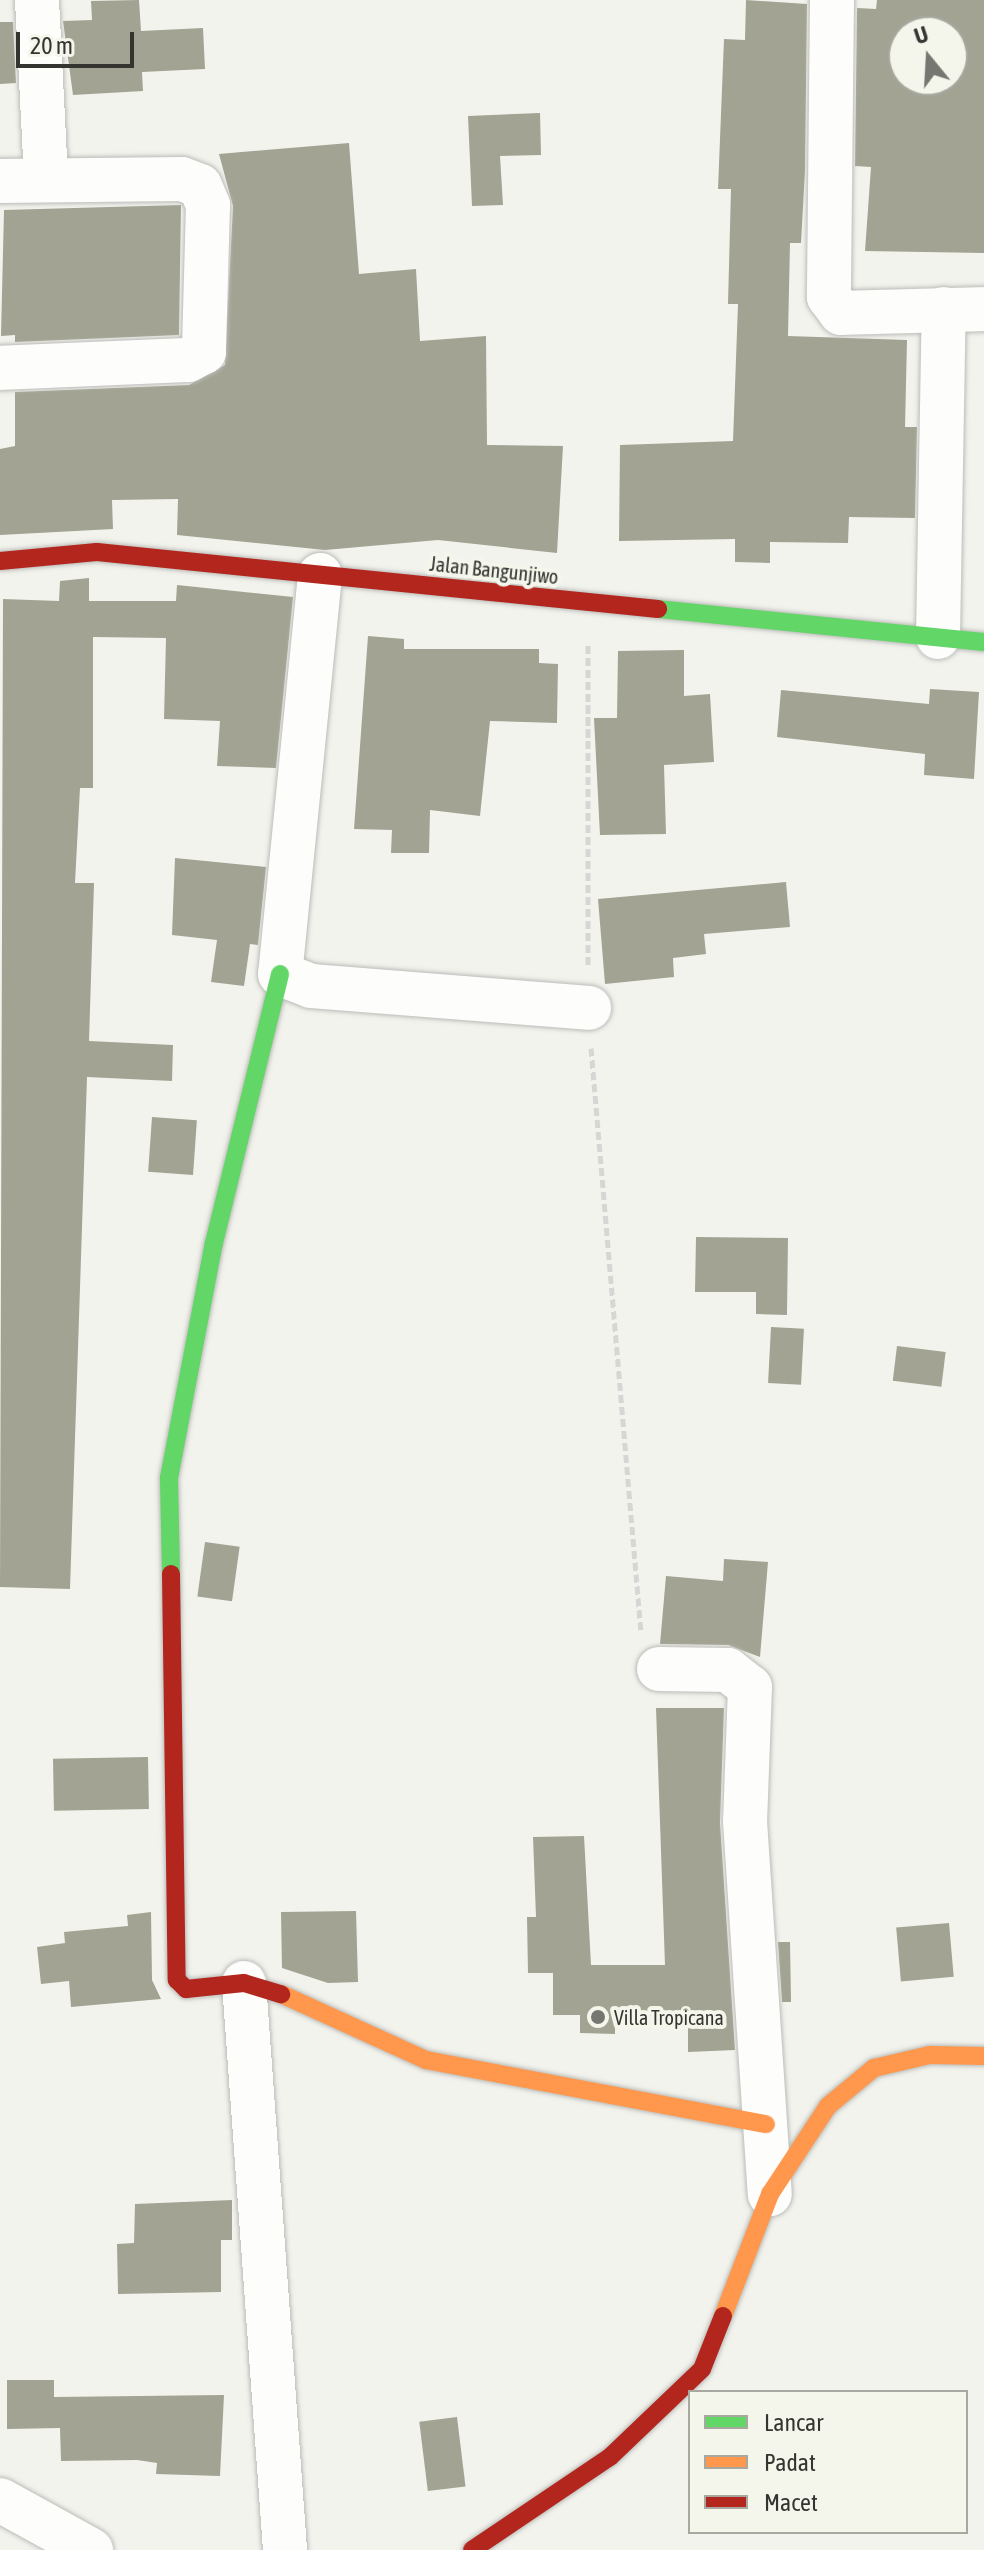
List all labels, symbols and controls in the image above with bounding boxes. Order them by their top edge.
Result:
scale bar [20,16,138,66]
north arrow [888,16,968,96]
text: U [911,21,931,49]
text: 20 m [30,32,73,59]
street label: Jalan Bangunjiwo [428,551,560,589]
place label: Villa Tropicana [614,2005,724,2029]
marker: Villa Tropicana [589,2008,607,2026]
legend [688,2390,968,2534]
text: Lancar [764,2409,823,2436]
text: Padat [764,2449,816,2476]
text: Macet [764,2489,818,2516]

